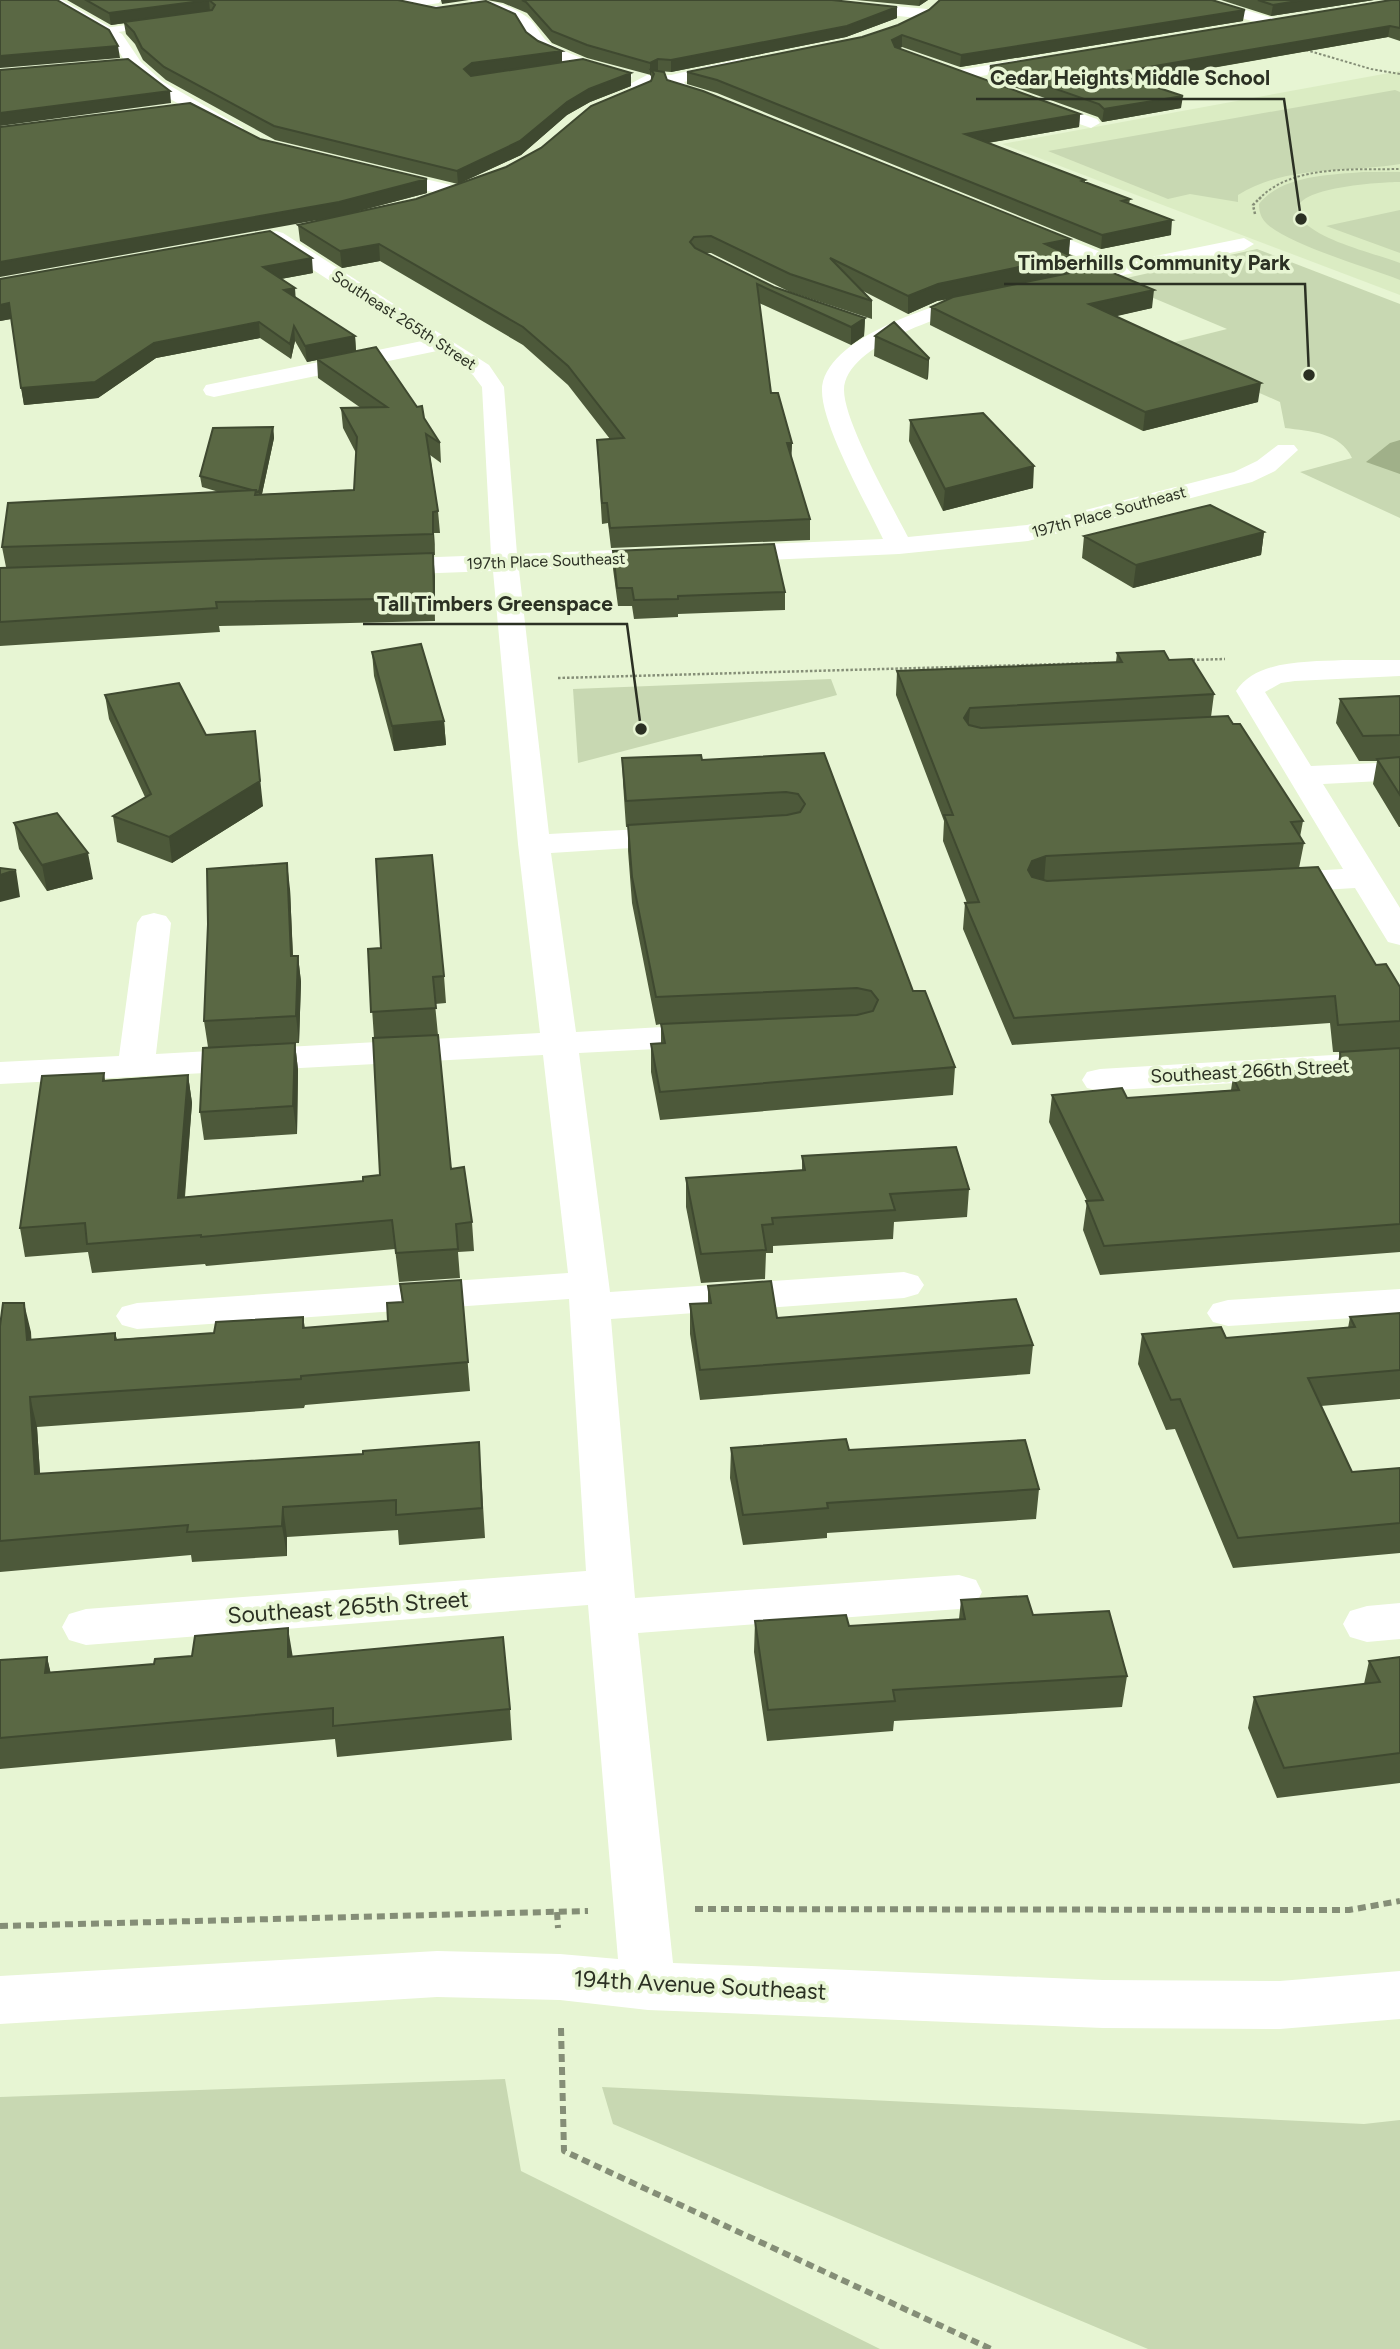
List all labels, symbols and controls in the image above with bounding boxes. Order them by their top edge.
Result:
callout: Cedar Heights Middle School [976,57,1284,99]
text: Cedar Heights Middle School [990,65,1270,90]
callout: Timberhills Community Park [1004,242,1305,284]
text: Timberhills Community Park [1018,250,1291,275]
street label: Southeast 265th Street [328,266,480,374]
street label: 197th Place Southeast [1030,482,1188,542]
street label: 197th Place Southeast [466,549,626,573]
callout: Tall Timbers Greenspace [363,582,627,624]
text: Tall Timbers Greenspace [377,591,613,616]
street label: Southeast 266th Street [1150,1054,1350,1088]
street label: Southeast 265th Street [226,1585,470,1629]
street label: 194th Avenue Southeast [573,1964,827,2006]

